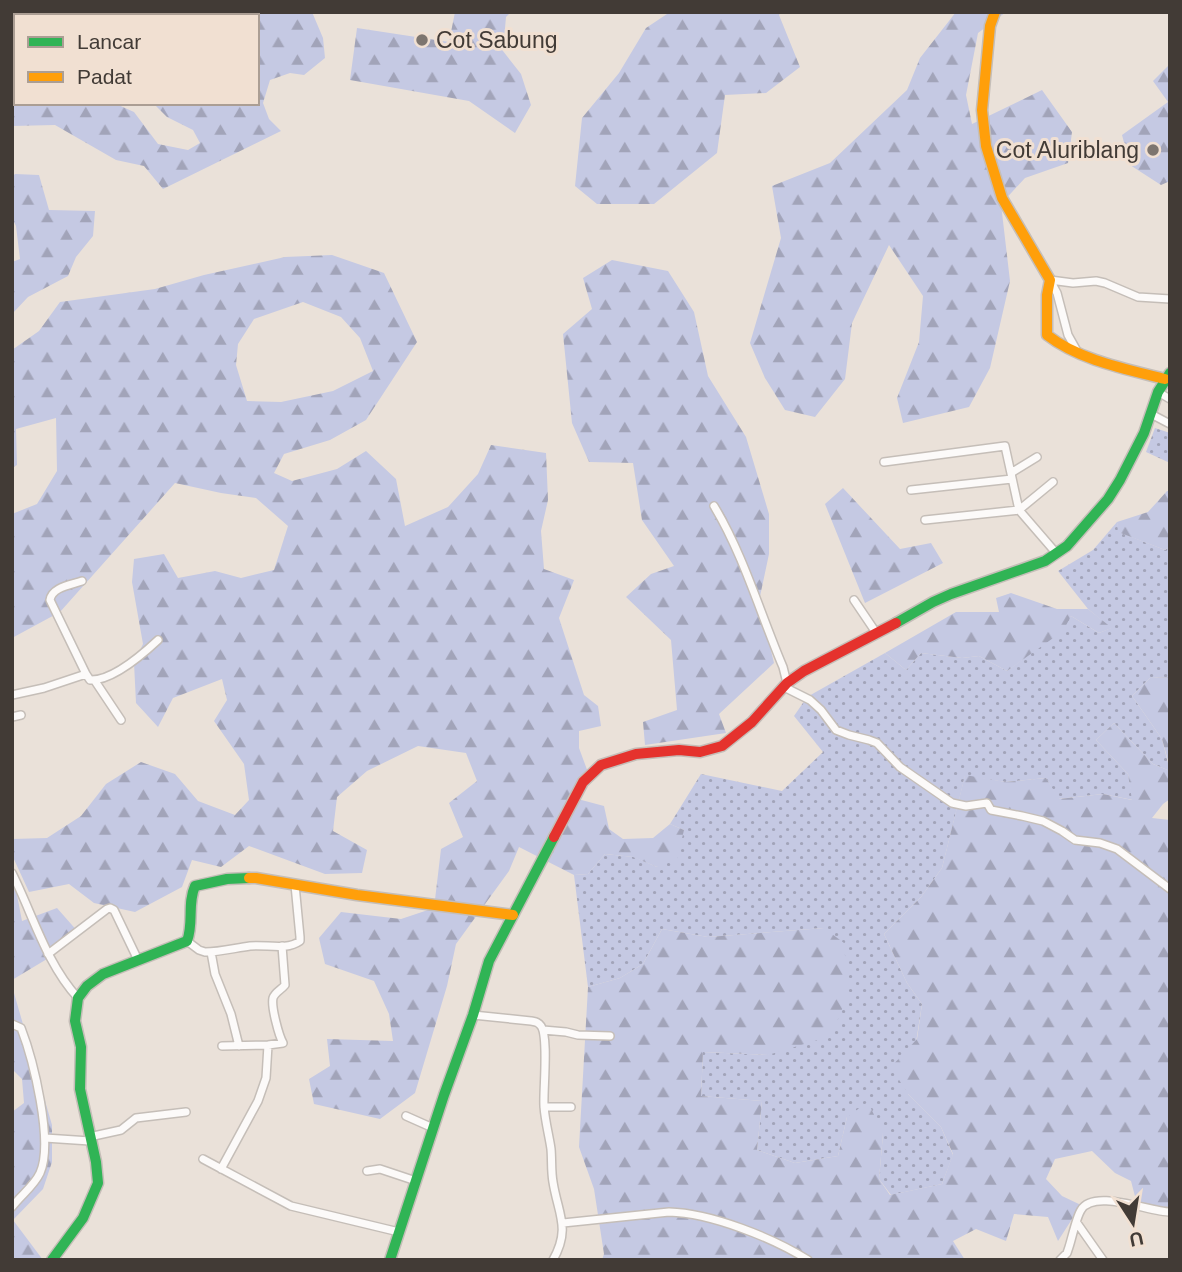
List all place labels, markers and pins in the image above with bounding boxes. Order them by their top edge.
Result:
place label: Cot Sabung [436,27,557,53]
marker: Cot Sabung [414,32,430,48]
place label: Cot Aluriblang [996,137,1139,163]
marker: Cot Aluriblang [1145,142,1161,158]

